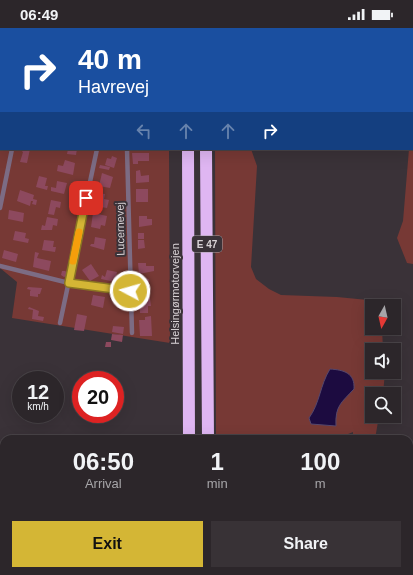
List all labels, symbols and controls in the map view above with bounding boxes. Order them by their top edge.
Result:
text: 06:49 [20,6,58,23]
icon: right [12,44,64,96]
text: 40 m [78,44,142,75]
text: Havrevej [78,77,149,97]
icon: left [133,120,155,142]
icon: ahead [175,120,197,142]
icon: ahead [217,120,239,142]
icon: right [259,120,281,142]
pin [69,181,103,215]
icon: arrive [75,187,97,209]
street label: Lucernevej [114,202,126,256]
road number: E 47 [192,236,222,252]
street label: Helsingørmotorvejen [169,243,181,345]
position arrow [109,270,151,312]
north arrow [365,299,401,335]
map controls [365,299,401,423]
button: sound [365,343,401,379]
speed limit sign: 20 [72,371,124,423]
text: 12 [27,381,49,403]
button: search [365,387,401,423]
text: km/h [27,401,49,412]
text: 06:50 [73,448,134,475]
text: 1 [210,448,224,475]
text: 100 [300,448,340,475]
text: Arrival [85,476,122,491]
text: min [207,476,228,491]
text: m [315,476,326,491]
button: Exit [12,521,203,567]
button: Share [211,521,401,567]

